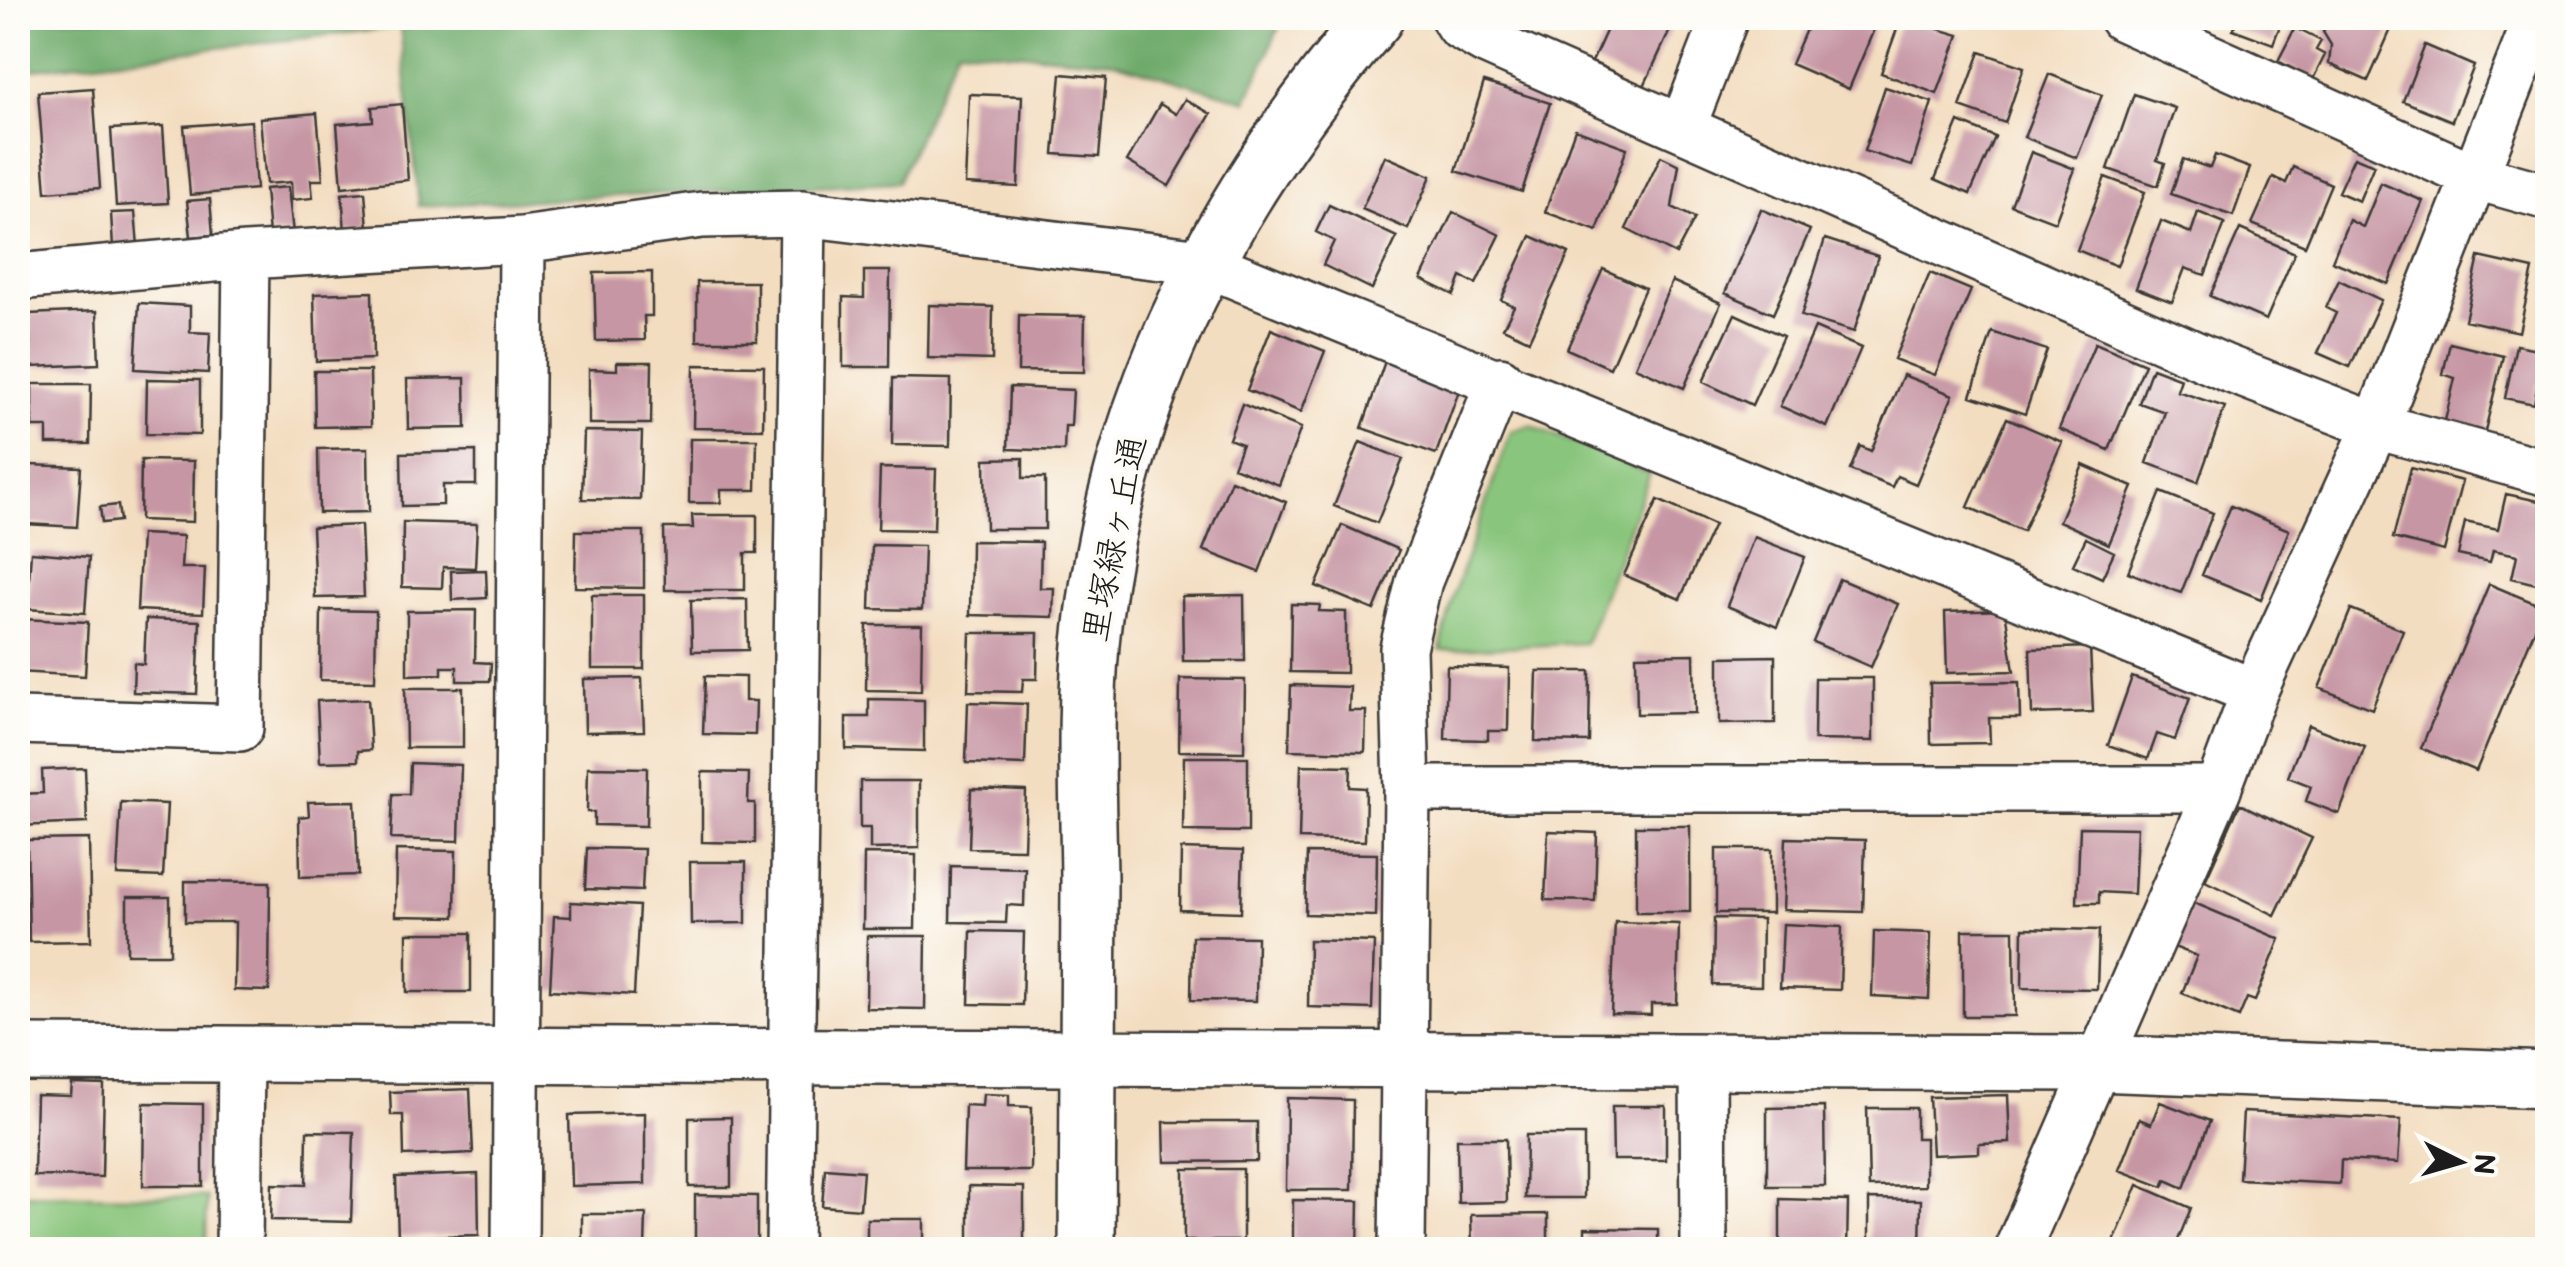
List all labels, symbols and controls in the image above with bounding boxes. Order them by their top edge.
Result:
street label: 里塚緑ヶ丘通 [1074,432,1156,646]
north arrow [2410,1112,2510,1212]
text: N [2466,1152,2501,1176]

